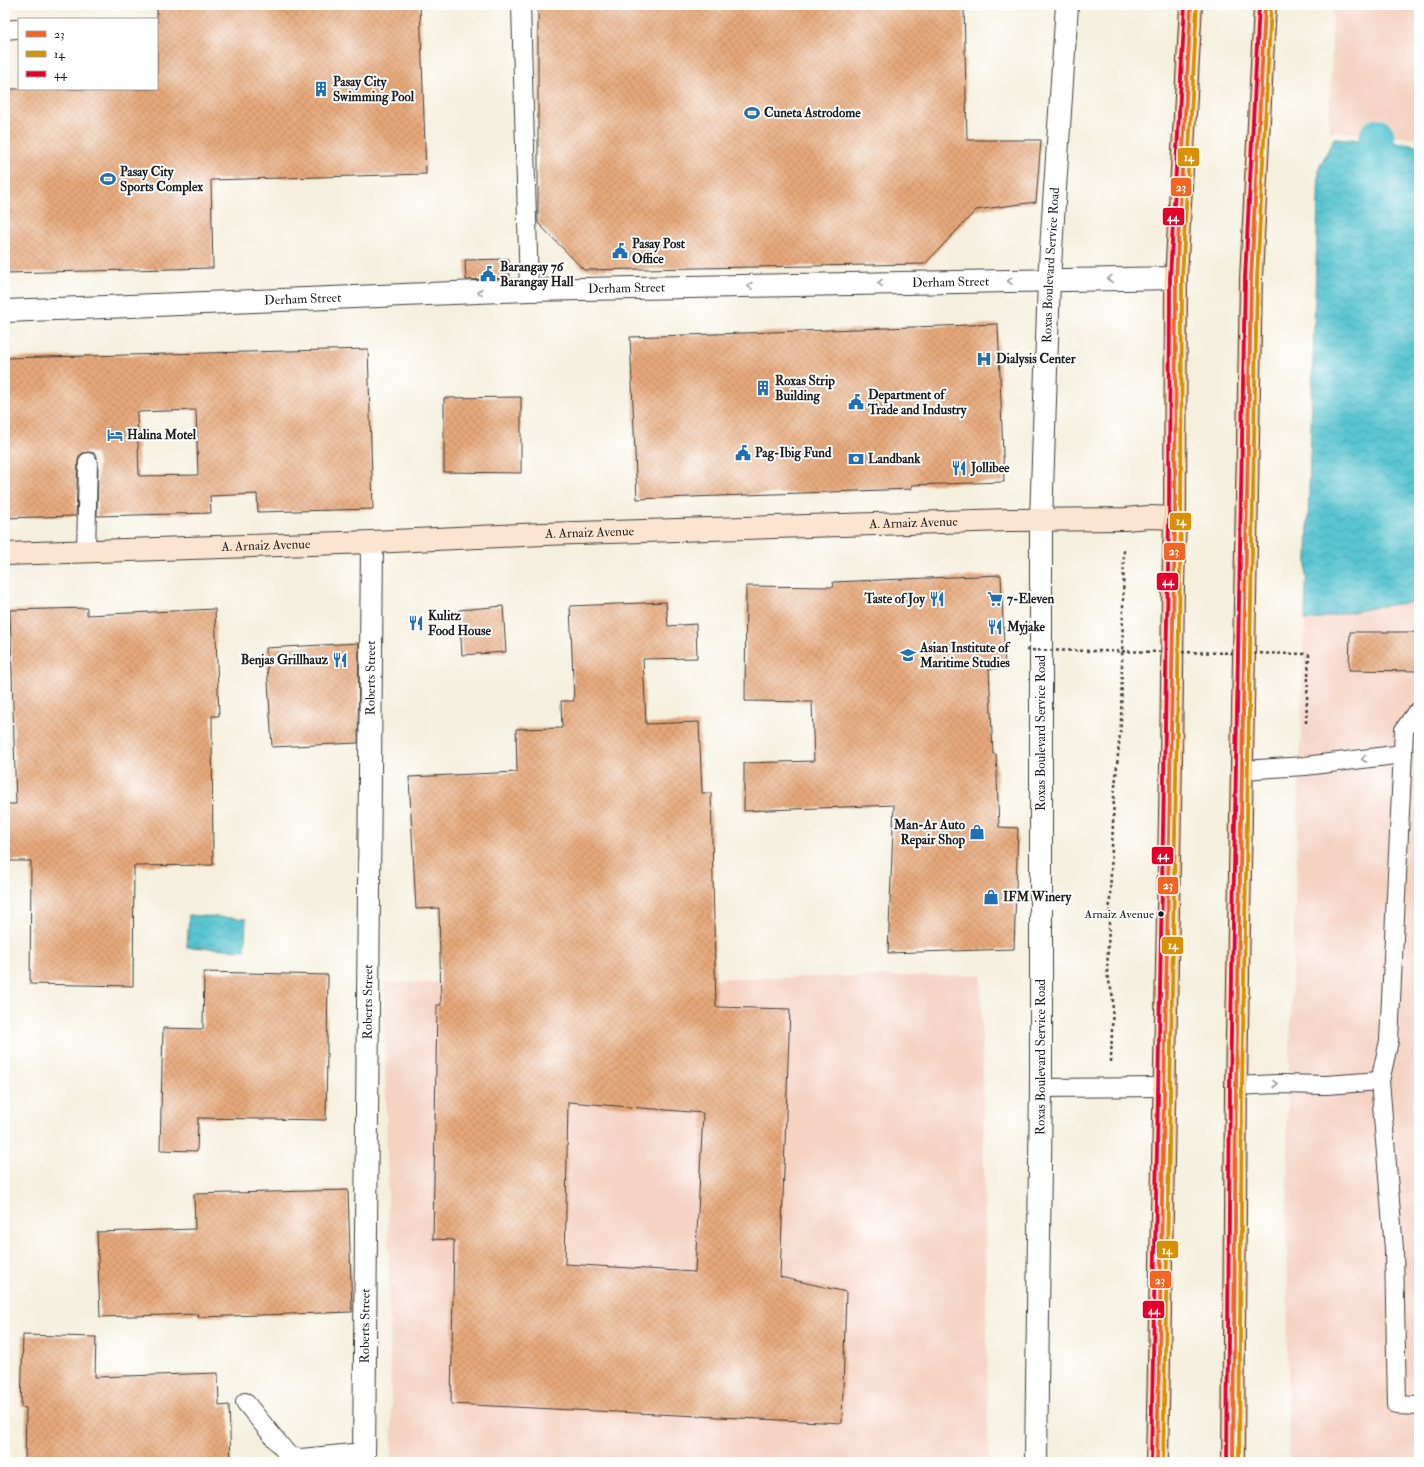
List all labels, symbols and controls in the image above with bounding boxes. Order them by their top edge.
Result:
legend [18,18,158,90]
text: 23 [54,27,65,42]
text: 14 [54,47,65,62]
text: 44 [54,67,67,82]
place label: Pasay City Swimming Pool [333,74,415,106]
building icon: Pasay City Swimming Pool [312,80,330,98]
sports icon: Cuneta Astrodome [743,104,761,122]
place label: Cuneta Astrodome [764,105,861,121]
line badge: 14 [1177,147,1200,167]
text: 14 [1184,151,1195,165]
place label: Pasay City Sports Complex [120,164,203,196]
sports icon: Pasay City Sports Complex [99,170,117,188]
line badge: 23 [1170,177,1192,197]
text: 23 [1176,181,1186,194]
street label: Roxas Boulevard Service Road [1039,186,1063,343]
line badge: 44 [1162,207,1185,226]
text: 44 [1166,211,1180,225]
place label: Pasay Post Office [632,236,686,267]
public building icon: Pasay Post Office [611,242,629,260]
place label: Barangay 76 Barangay Hall [500,259,574,291]
public building icon: Barangay 76 Barangay Hall [479,265,497,283]
street label: Derham Street [912,273,989,291]
one-way arrow [1107,275,1113,283]
one-way arrow [1007,277,1013,285]
street label: Derham Street [588,279,665,297]
one-way arrow [877,279,883,287]
one-way arrow [747,282,753,290]
one-way arrow [477,288,483,296]
street label: Derham Street [264,290,342,309]
hospital icon: Dialysis Center [975,350,993,368]
place label: Dialysis Center [996,351,1077,368]
place label: Roxas Strip Building [775,373,835,405]
building icon: Roxas Strip Building [754,379,772,397]
place label: Department of Trade and Industry [867,387,968,419]
public building icon: Department of Trade and Industry [847,393,865,411]
hotel icon: Halina Motel [106,426,124,444]
place label: Halina Motel [127,427,197,443]
public building icon: Pag-Ibig Fund [734,444,752,462]
place label: Pag-Ibig Fund [755,445,832,462]
bank icon: Landbank [847,450,865,468]
place label: Landbank [868,451,921,467]
restaurant icon: Jollibee [950,459,968,477]
place label: Jollibee [970,460,1010,477]
line badge: 14 [1169,512,1192,531]
street label: A. Arnaiz Avenue [868,514,959,532]
text: 14 [1176,515,1187,529]
street label: A. Arnaiz Avenue [544,523,635,542]
street label: A. Arnaiz Avenue [220,536,311,555]
line badge: 23 [1163,542,1186,561]
text: 23 [1169,545,1179,558]
line badge: 44 [1156,572,1179,591]
text: 44 [1161,575,1175,589]
restaurant icon: Taste of Joy [928,590,946,608]
supermarket icon: 7-Eleven [986,590,1004,608]
place label: Taste of Joy [863,591,926,608]
place label: 7-Eleven [1007,591,1054,607]
place label: Kulitz Food House [428,608,491,639]
restaurant icon: Kulitz Food House [407,614,425,632]
restaurant icon: Myjake [986,618,1004,636]
place label: Myjake [1006,619,1045,636]
place label: Asian Institute of Maritime Studies [919,640,1012,671]
street label: Roberts Street [362,641,379,716]
school or university icon: Asian Institute of Maritime Studies [899,646,917,664]
restaurant icon: Benjas Grillhauz [331,651,349,669]
place label: Benjas Grillhauz [241,652,329,668]
street label: Roxas Boulevard Service Road [1033,654,1049,811]
one-way arrow [1361,754,1367,763]
place label: Man-Ar Auto Repair Shop [893,817,966,849]
shop icon: Man-Ar Auto Repair Shop [968,823,986,841]
line badge: 44 [1151,846,1174,865]
text: 44 [1156,849,1170,863]
line badge: 23 [1157,876,1179,895]
text: 23 [1163,879,1173,892]
shop icon: IFM Winery [982,888,1000,906]
place label: IFM Winery [1003,889,1072,906]
place label: Arnaiz Avenue [1084,907,1154,922]
marker: Arnaiz Avenue [1156,909,1166,919]
line badge: 14 [1161,936,1184,955]
text: 14 [1168,939,1179,953]
street label: Roberts Street [360,964,376,1040]
street label: Roxas Boulevard Service Road [1032,978,1049,1135]
one-way arrow [1272,1080,1278,1089]
line badge: 14 [1156,1240,1179,1259]
text: 14 [1162,1244,1173,1258]
line badge: 23 [1149,1270,1172,1289]
text: 23 [1155,1274,1165,1287]
street label: Roberts Street [357,1288,374,1364]
line badge: 44 [1142,1300,1165,1319]
text: 44 [1147,1304,1161,1318]

